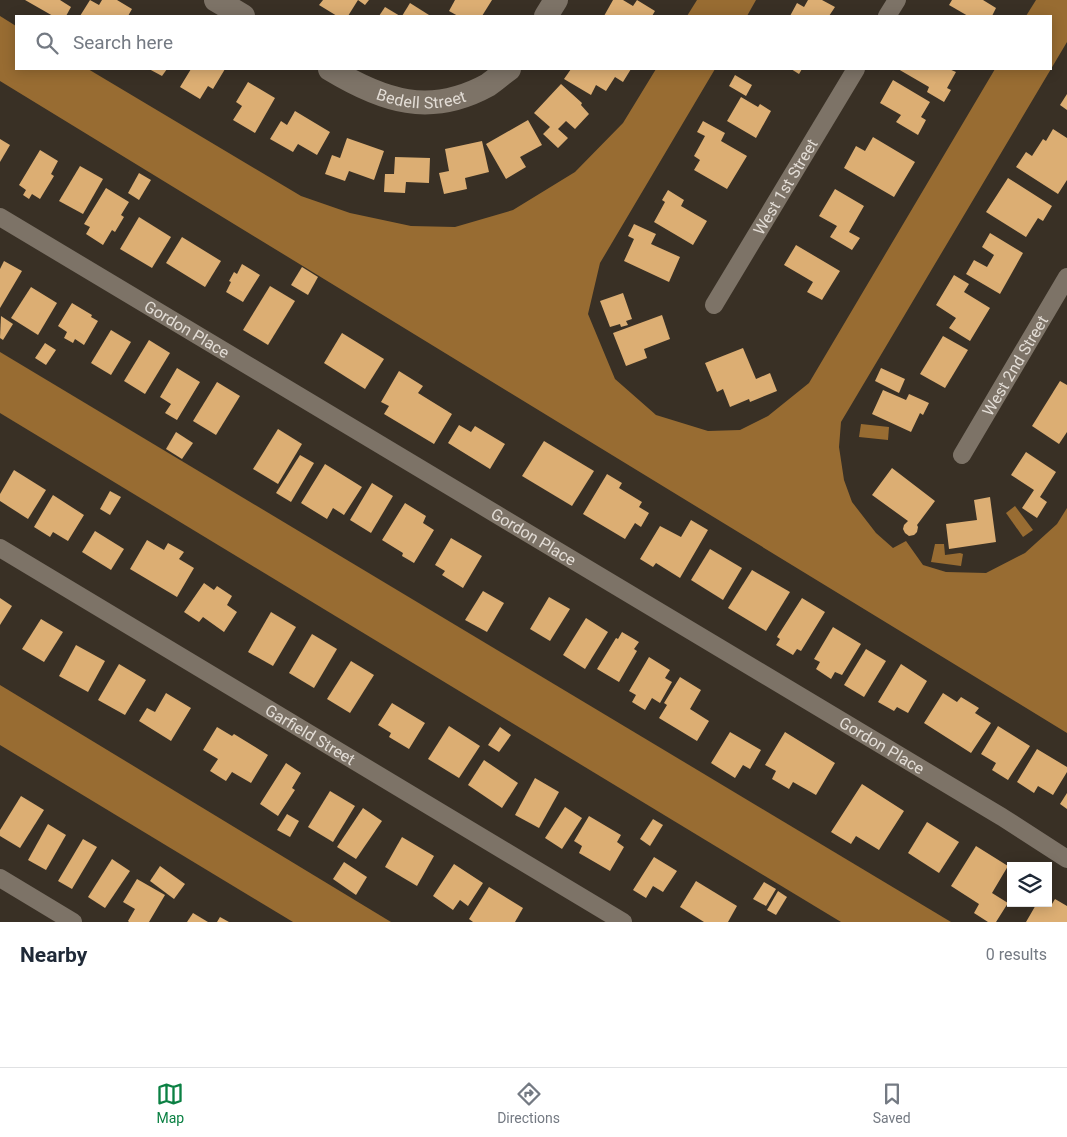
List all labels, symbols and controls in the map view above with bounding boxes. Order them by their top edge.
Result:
search box [15,15,1052,70]
icon: search [33,29,61,57]
text: Search here [73,31,173,54]
street label: Bedell Street [374,84,468,112]
street label: West 1st Street [749,135,821,238]
street label: Gordon Place [141,296,233,362]
street label: West 2nd Street [978,312,1052,419]
street label: Gordon Place [488,504,580,569]
street label: Garfield Street [262,700,359,769]
street label: Gordon Place [836,712,928,778]
map controls [1007,862,1052,907]
button: layers [1007,862,1052,907]
text: Nearby [20,943,87,967]
text: 0 results [986,945,1047,964]
tab: Map [156,1080,184,1126]
tab: Directions [497,1080,560,1126]
tab: Saved [873,1080,911,1126]

